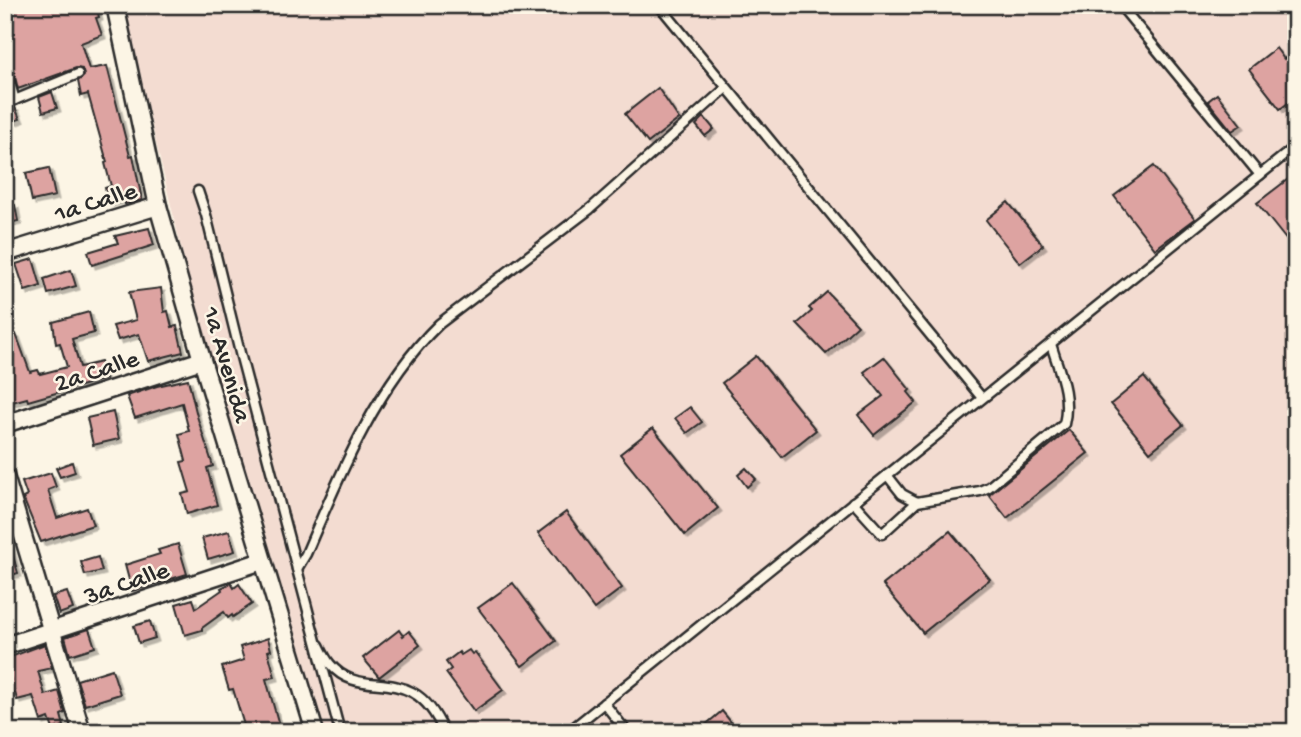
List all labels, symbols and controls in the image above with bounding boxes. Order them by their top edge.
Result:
street label: 1a Calle [50,177,142,232]
street label: 1a Avenida [193,303,256,428]
street label: 2a Calle [51,345,144,401]
street label: 3a Calle [80,556,174,614]

